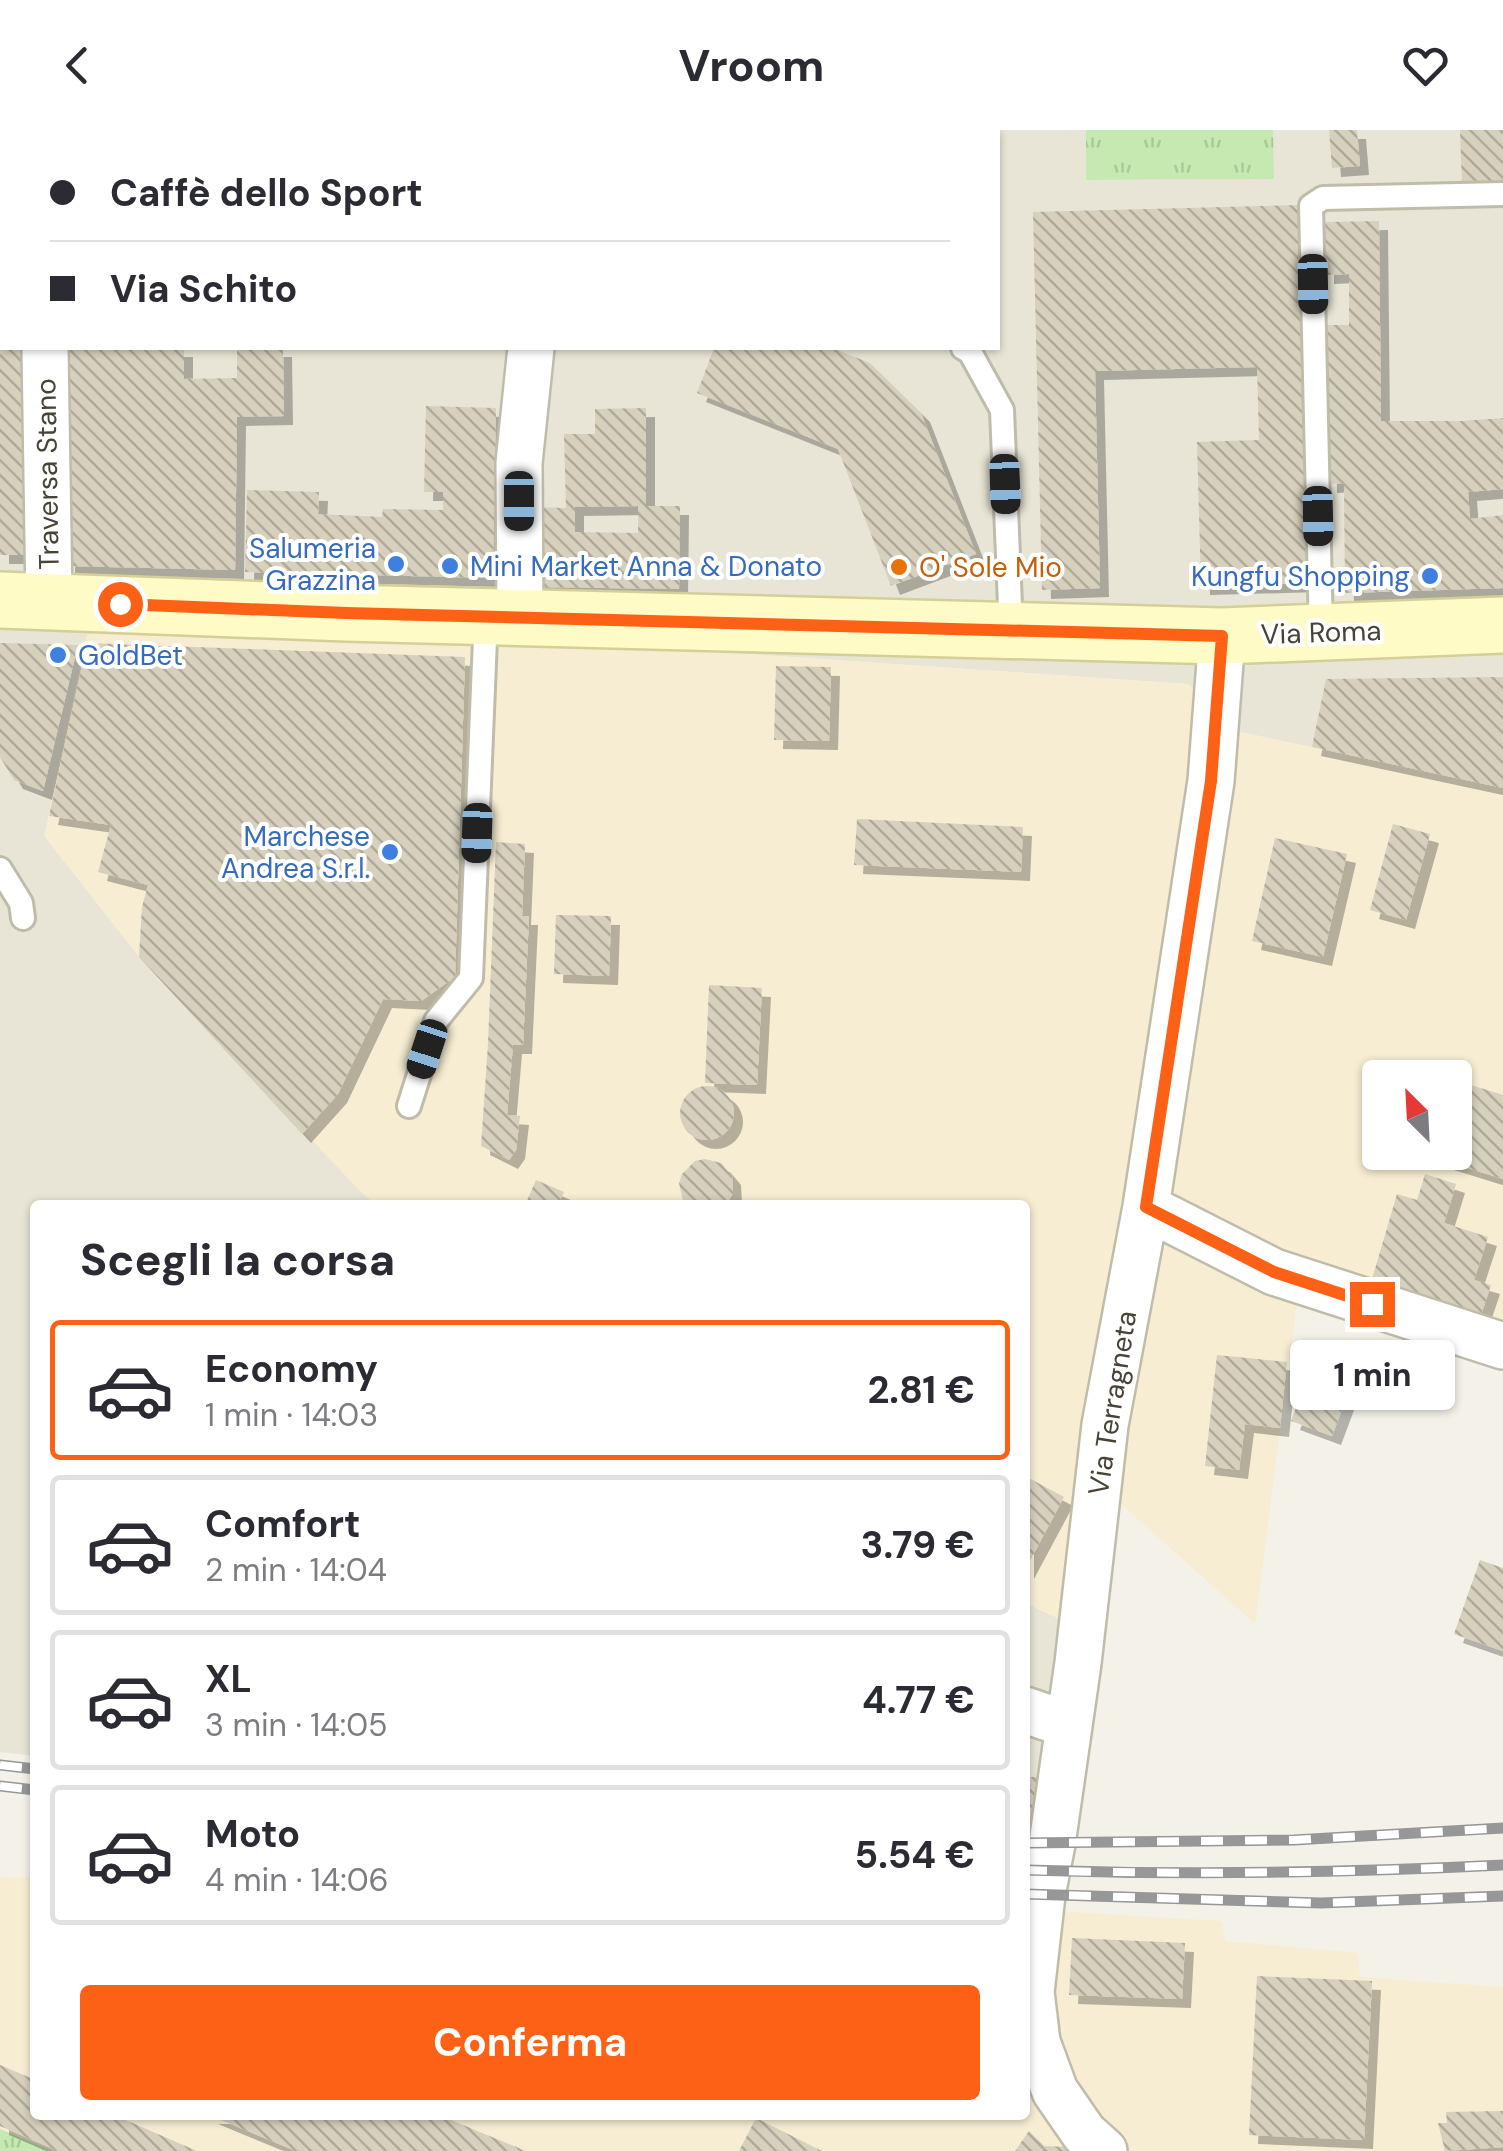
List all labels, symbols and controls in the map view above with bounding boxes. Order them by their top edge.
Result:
text: Vroom [679,36,824,95]
icon: back [50,38,105,93]
icon: heart [1398,38,1453,93]
text: Caffè dello Sport [110,168,423,218]
car [1297,254,1329,314]
text: Via Schito [110,264,298,314]
street label: Traversa Stano [27,378,68,570]
car [989,453,1021,515]
car [504,471,534,531]
car [1302,486,1334,546]
place label: Salumeria Grazzina [249,530,376,599]
place label: Mini Market Anna & Donato [470,548,822,585]
place label: O' Sole Mio [919,549,1062,586]
marker: Salumeria Grazzina [385,553,407,575]
marker: Mini Market Anna & Donato [439,555,461,577]
marker: O' Sole Mio [888,556,910,578]
place label: Kungfu Shopping [1191,558,1410,595]
marker: Kungfu Shopping [1419,565,1441,587]
route start [98,582,143,627]
street label: Via Roma [1260,612,1382,653]
place label: GoldBet [78,637,183,674]
marker: GoldBet [47,644,69,666]
car [461,802,493,864]
place label: Marchese Andrea S.r.l. [221,818,370,887]
marker: Marchese Andrea S.r.l. [379,841,401,863]
car [403,1016,451,1082]
north arrow [1362,1060,1472,1170]
map controls [1362,1060,1472,1170]
text: Scegli la corsa [80,1230,395,1289]
route end [1350,1282,1395,1327]
street label: Via Terragneta [1080,1308,1145,1498]
callout: 1 min [1290,1339,1454,1409]
text: Economy [205,1344,378,1394]
icon: car [85,1345,175,1435]
text: 1 min [1334,1354,1411,1396]
text: 2.81 € [867,1365,975,1415]
text: 1 min · 14:03 [205,1394,378,1436]
text: Comfort [205,1499,361,1549]
icon: car [85,1500,175,1590]
text: 3.79 € [861,1520,975,1570]
text: 2 min · 14:04 [205,1549,387,1591]
text: XL [205,1654,252,1704]
icon: car [85,1655,175,1745]
text: 4.77 € [862,1675,975,1725]
text: 3 min · 14:05 [205,1704,388,1746]
text: Moto [205,1809,300,1859]
icon: car [85,1810,175,1900]
text: 5.54 € [855,1830,975,1880]
text: 4 min · 14:06 [205,1859,389,1901]
button: Conferma [80,1985,980,2100]

